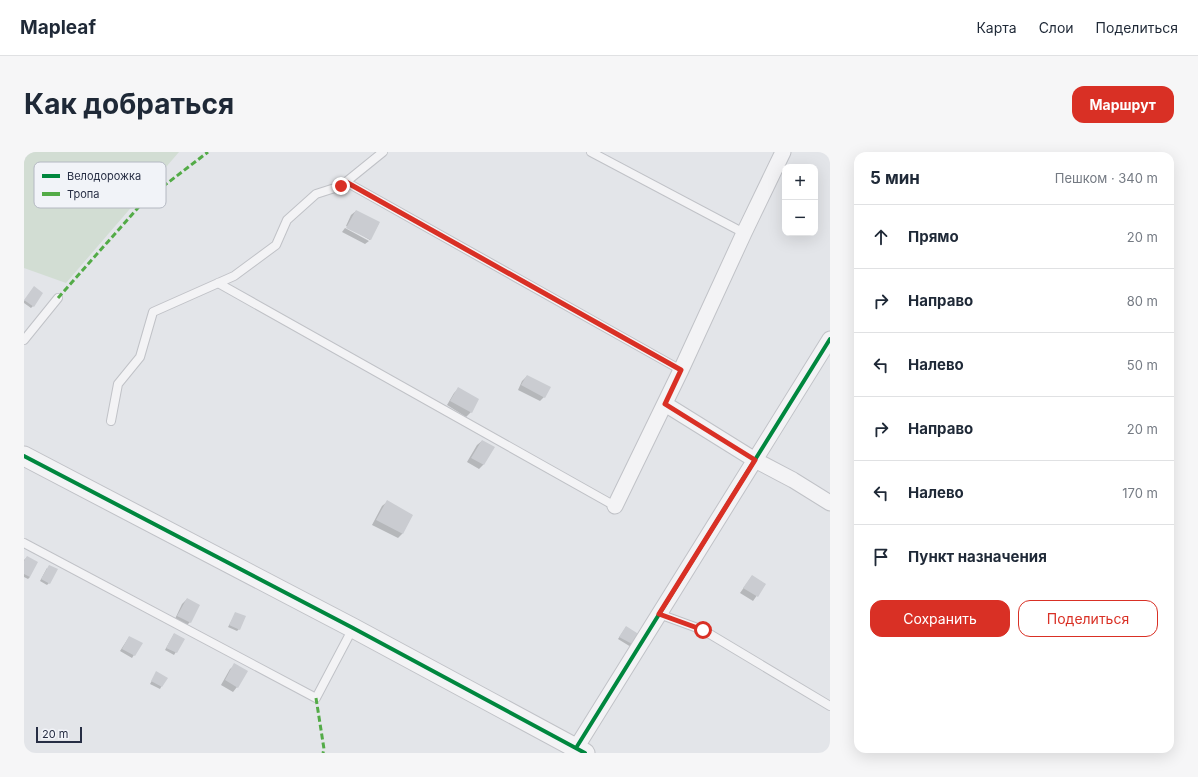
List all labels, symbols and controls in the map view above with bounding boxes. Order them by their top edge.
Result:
text: Mapleaf [20,16,96,39]
text: Карта [976,19,1017,36]
text: Слои [1039,19,1074,36]
text: Поделиться [1096,19,1178,36]
button: Маршрут [1072,86,1174,123]
text: Как добраться [24,87,234,121]
legend [34,162,166,208]
map controls [782,164,818,236]
button: + [782,164,818,200]
text: 5 мин [870,168,920,188]
text: Велодорожка [67,169,141,183]
text: Пешком · 340 m [1055,170,1158,186]
route end [332,177,350,195]
text: Тропа [67,187,99,201]
button: − [782,200,818,236]
icon: ahead [870,226,892,248]
text: Прямо [908,227,959,246]
text: 20 m [1127,229,1158,245]
icon: right [870,290,892,312]
text: Направо [908,291,973,310]
text: 80 m [1127,293,1158,309]
icon: left [870,354,892,376]
text: Налево [908,355,964,374]
text: 50 m [1127,357,1158,373]
icon: right [870,418,892,440]
text: Направо [908,419,973,438]
text: 20 m [1127,421,1158,437]
icon: left [870,482,892,504]
text: Налево [908,483,964,502]
text: 170 m [1122,485,1158,501]
icon: arrive [870,546,892,568]
text: Пункт назначения [908,547,1047,566]
button: Сохранить [870,600,1010,637]
button: Поделиться [1018,600,1158,637]
route start [694,621,712,639]
scale bar [36,725,82,744]
text: 20 m [42,727,68,741]

